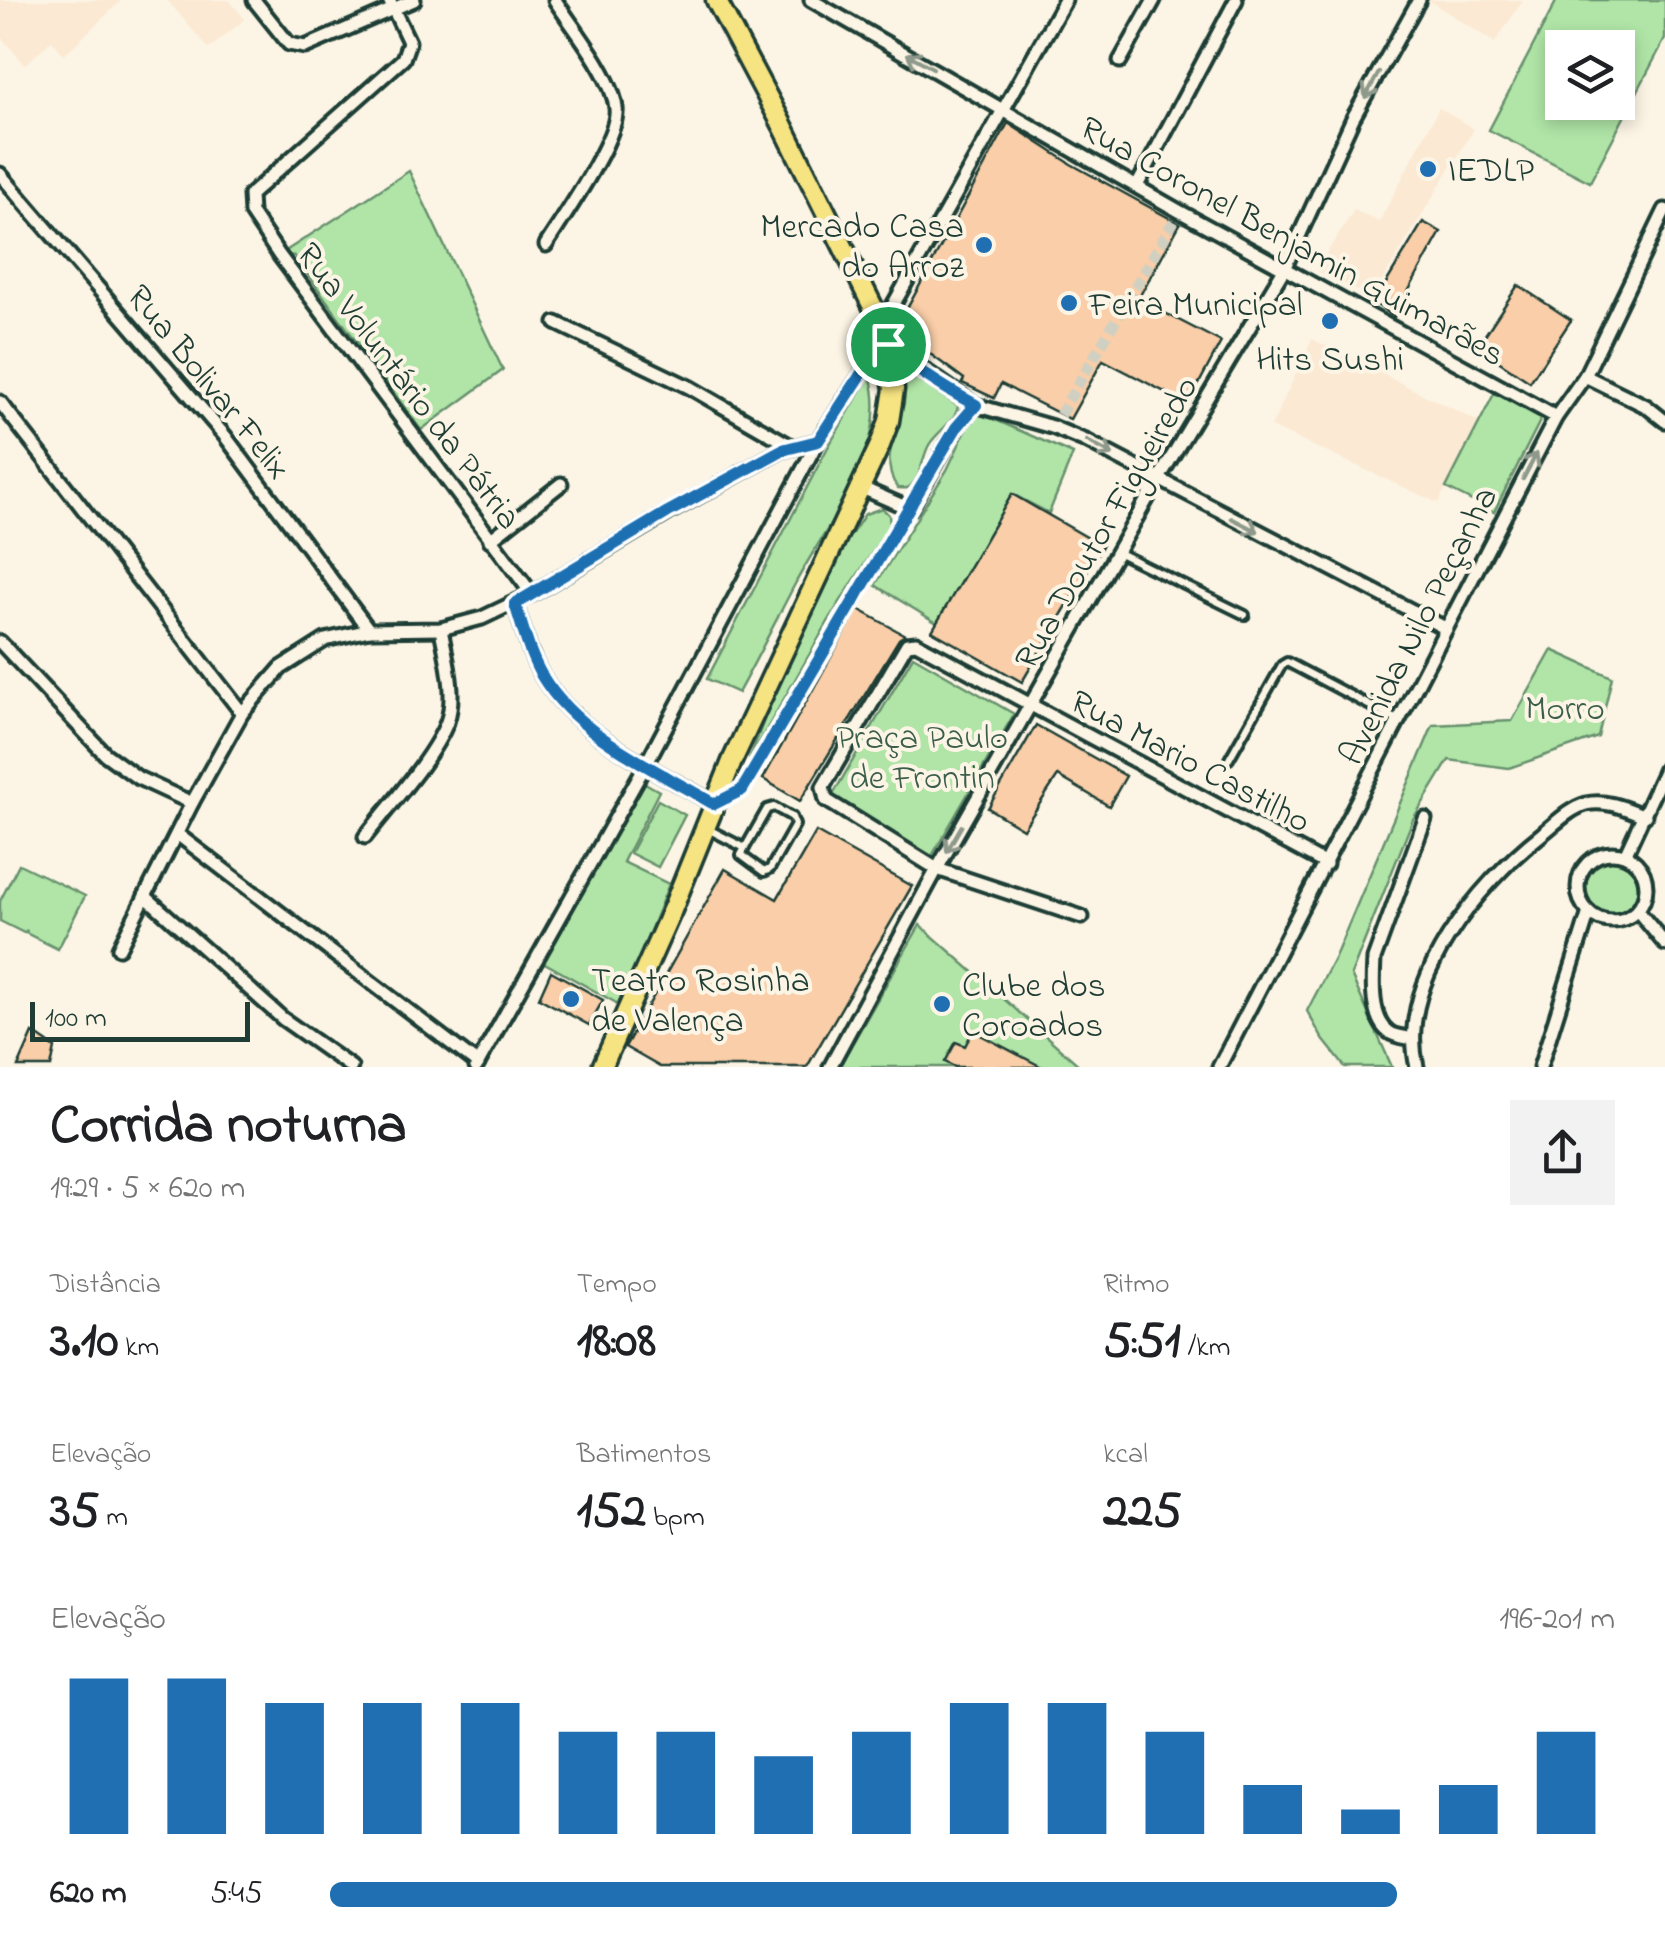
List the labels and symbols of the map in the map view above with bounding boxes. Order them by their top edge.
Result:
one-way arrow [906,51,936,71]
one-way arrow [1361,70,1381,99]
street label: Rua Coronel Benjamin Guimarães [1069,105,1513,381]
place label: IEDLP [1448,147,1534,198]
marker: IEDLP [1417,158,1439,180]
place label: Mercado Casa do Arroz [760,203,964,294]
street label: Rua Voluntário da Pátria [282,233,532,541]
marker: Mercado Casa do Arroz [973,234,995,256]
street label: Rua Bolivar Felix [113,275,302,492]
place label: Feira Municipal [1088,281,1303,332]
marker: Feira Municipal [1058,292,1080,314]
pin [846,302,931,387]
marker: Hits Sushi [1319,310,1341,332]
place label: Hits Sushi [1256,336,1404,387]
street label: Rua Doutor Figueiredo [1003,368,1213,680]
one-way arrow [1085,439,1114,459]
one-way arrow [1521,451,1540,481]
street label: Avenida Nilo Peçanha [1328,478,1512,775]
one-way arrow [1229,516,1259,535]
street label: Rua Mario Castilho [1060,678,1319,848]
park label: Morro [1525,685,1605,736]
park label: Praça Paulo de Frontin [836,714,1008,805]
one-way arrow [944,824,964,853]
place label: Teatro Rosinha de Valença [591,957,810,1048]
place label: Clube dos Coroados [962,962,1106,1053]
marker: Teatro Rosinha de Valença [560,988,582,1010]
marker: Clube dos Coroados [931,993,953,1015]
scale bar [30,997,250,1042]

